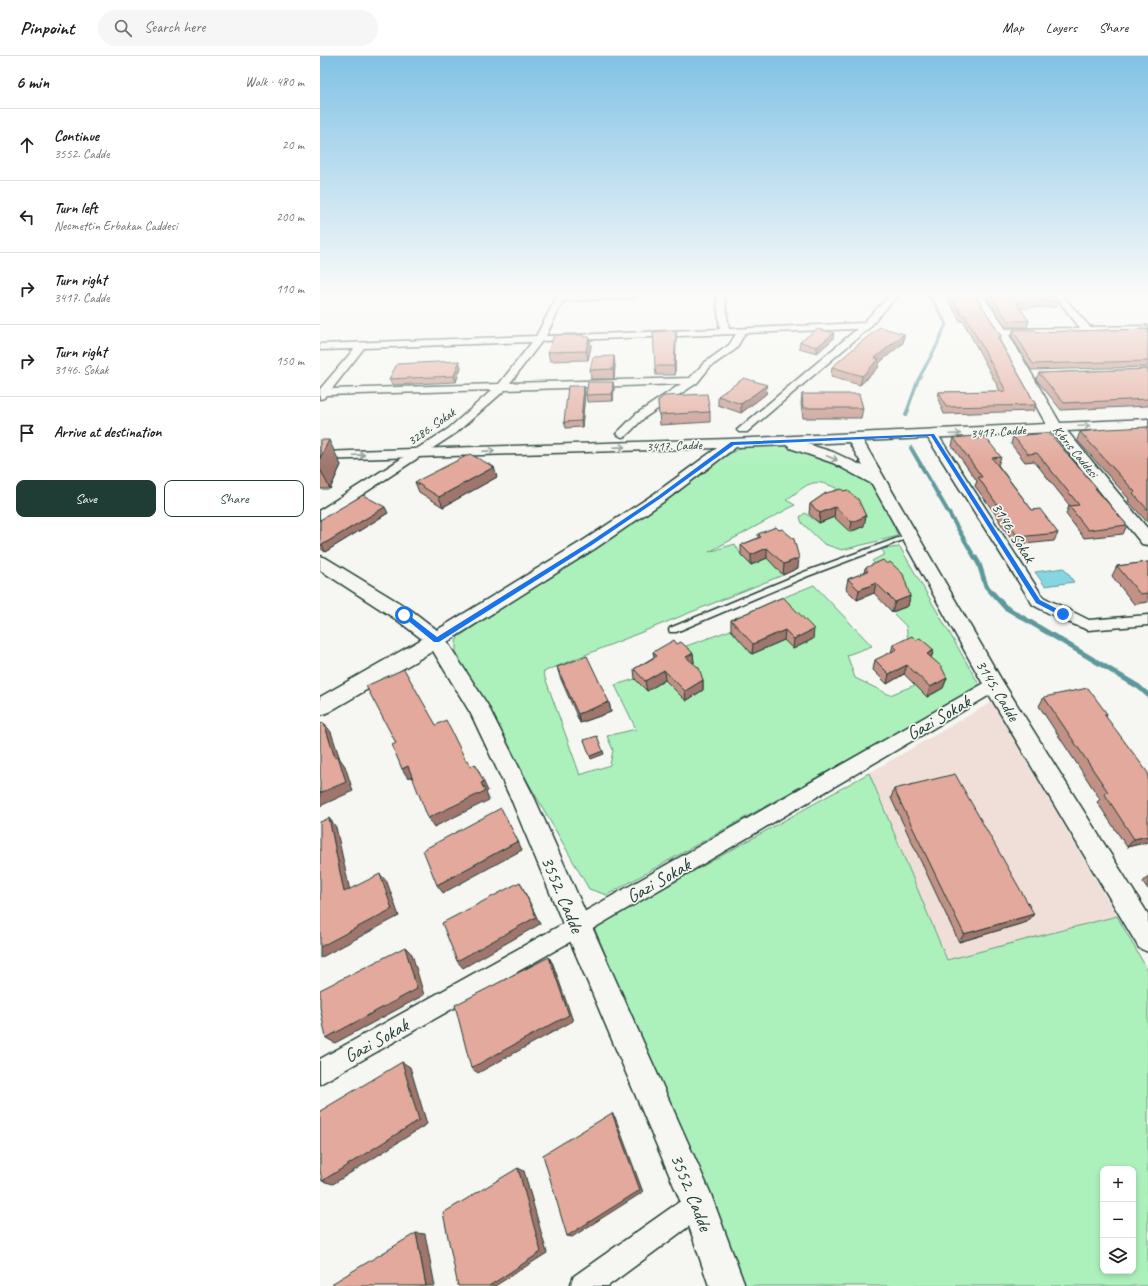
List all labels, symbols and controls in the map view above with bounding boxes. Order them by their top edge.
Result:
search box [98,10,378,46]
text: Pinpoint [20,16,74,40]
icon: search [112,17,134,39]
text: Search here [144,18,205,37]
text: Map [1002,19,1024,36]
text: Layers [1046,19,1077,36]
text: Share [1099,19,1128,36]
text: 6 min [16,72,49,93]
text: Walk · 480 m [245,74,304,90]
text: Continue [54,127,99,146]
icon: ahead [16,134,38,156]
text: 20 m [282,137,304,153]
text: 3552. Cadde [54,146,109,162]
text: Turn left [54,199,97,218]
icon: left [16,206,38,228]
text: 200 m [276,209,304,225]
text: Necmettin Erbakan Caddesi [54,218,177,234]
text: Turn right [54,271,107,290]
icon: right [16,278,38,300]
text: 110 m [276,281,304,297]
text: 3417. Cadde [54,290,109,306]
text: Turn right [54,343,107,362]
icon: right [16,350,38,372]
text: 150 m [276,353,304,369]
text: 3146. Sokak [54,362,109,378]
street label: 3286. Sokak [405,404,460,449]
icon: arrive [16,422,38,444]
street label: 3417. Cadde [970,422,1027,442]
street label: Kıbrıs Caddesi [1049,422,1102,482]
one-way arrow [1077,422,1090,430]
text: Arrive at destination [54,423,161,442]
one-way arrow [948,430,961,437]
street label: 3417. Cadde [646,437,703,455]
one-way arrow [612,443,625,451]
one-way arrow [482,447,495,455]
one-way arrow [352,451,365,458]
one-way arrow [825,454,837,462]
button: Save [16,480,156,517]
button: Share [164,480,304,517]
street label: 3146. Sokak [987,499,1040,567]
route end [1054,605,1072,623]
route start [395,606,413,624]
street label: 3145. Cadde [971,656,1024,726]
street label: Gazi Sokak [902,689,977,746]
street label: 3552. Cadde [535,852,590,938]
street label: Gazi Sokak [622,852,697,909]
street label: Gazi Sokak [340,1012,415,1068]
street label: 3552. Cadde [665,1150,718,1236]
map controls [1100,1166,1136,1274]
button: + [1100,1166,1136,1202]
button: − [1100,1202,1136,1238]
button: layers [1100,1238,1136,1274]

